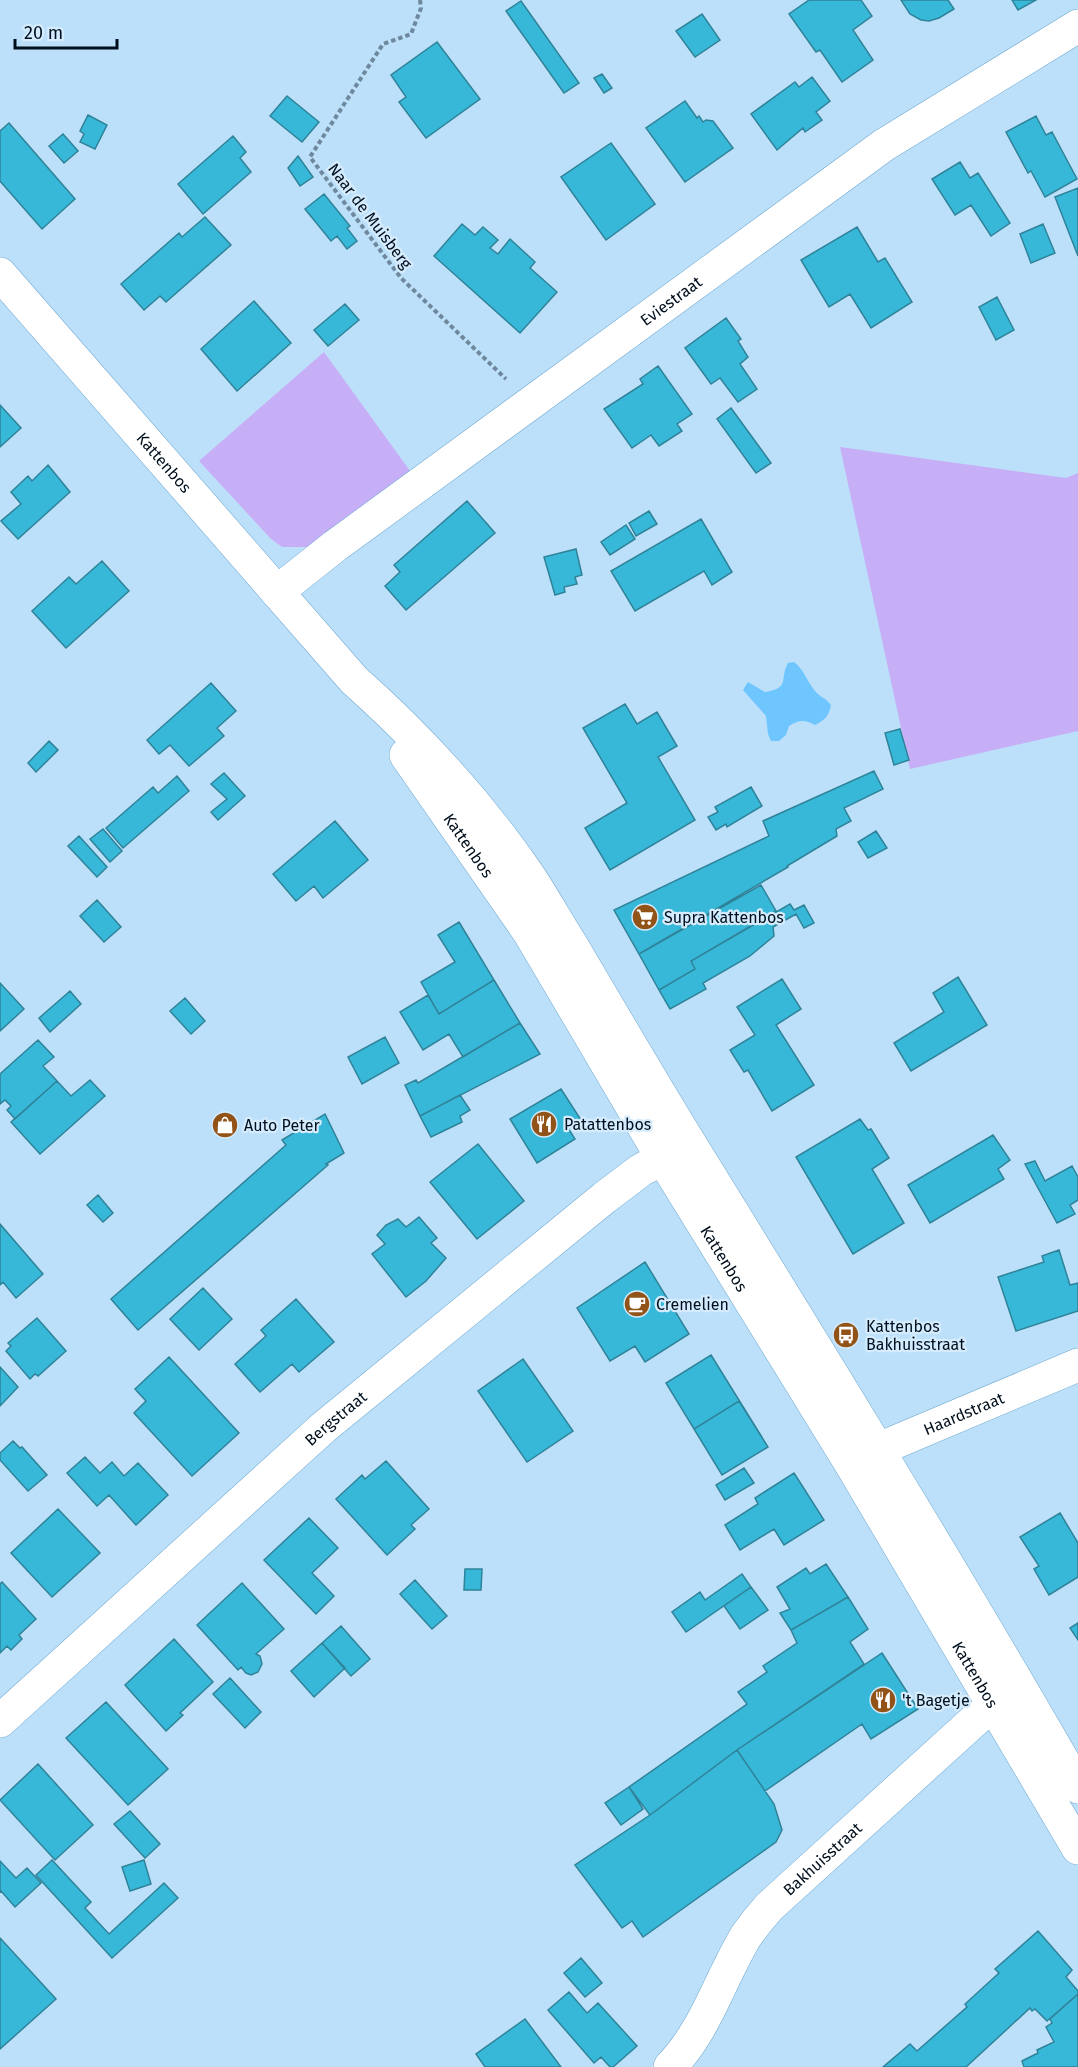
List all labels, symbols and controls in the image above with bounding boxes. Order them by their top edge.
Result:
scale bar [15,12,117,50]
text: 20 m [24,22,63,44]
street label: Naar de Muisberg [324,159,416,273]
street label: Eviestraat [636,272,706,329]
street label: Kattenbos [133,428,196,497]
street label: Kattenbos [440,810,498,881]
supermarket icon: Supra Kattenbos [630,902,660,932]
place label: Supra Kattenbos [664,908,784,927]
restaurant icon: Patattenbos [529,1109,559,1139]
shop icon: Auto Peter [210,1110,240,1140]
place label: Patattenbos [564,1115,651,1134]
place label: Auto Peter [244,1116,320,1135]
street label: Kattenbos [697,1222,752,1295]
cafe icon: Cremelien [622,1289,652,1319]
place label: Cremelien [656,1295,729,1314]
place label: Kattenbos Bakhuisstraat [866,1317,965,1354]
bus stop icon: Kattenbos Bakhuisstraat [831,1320,861,1350]
street label: Bergstraat [301,1387,370,1449]
street label: Haardstraat [921,1388,1007,1439]
street label: Kattenbos [948,1638,1002,1711]
restaurant icon: 't Bagetje [868,1685,898,1715]
place label: 't Bagetje [902,1691,970,1710]
street label: Bakhuisstraat [779,1818,866,1899]

